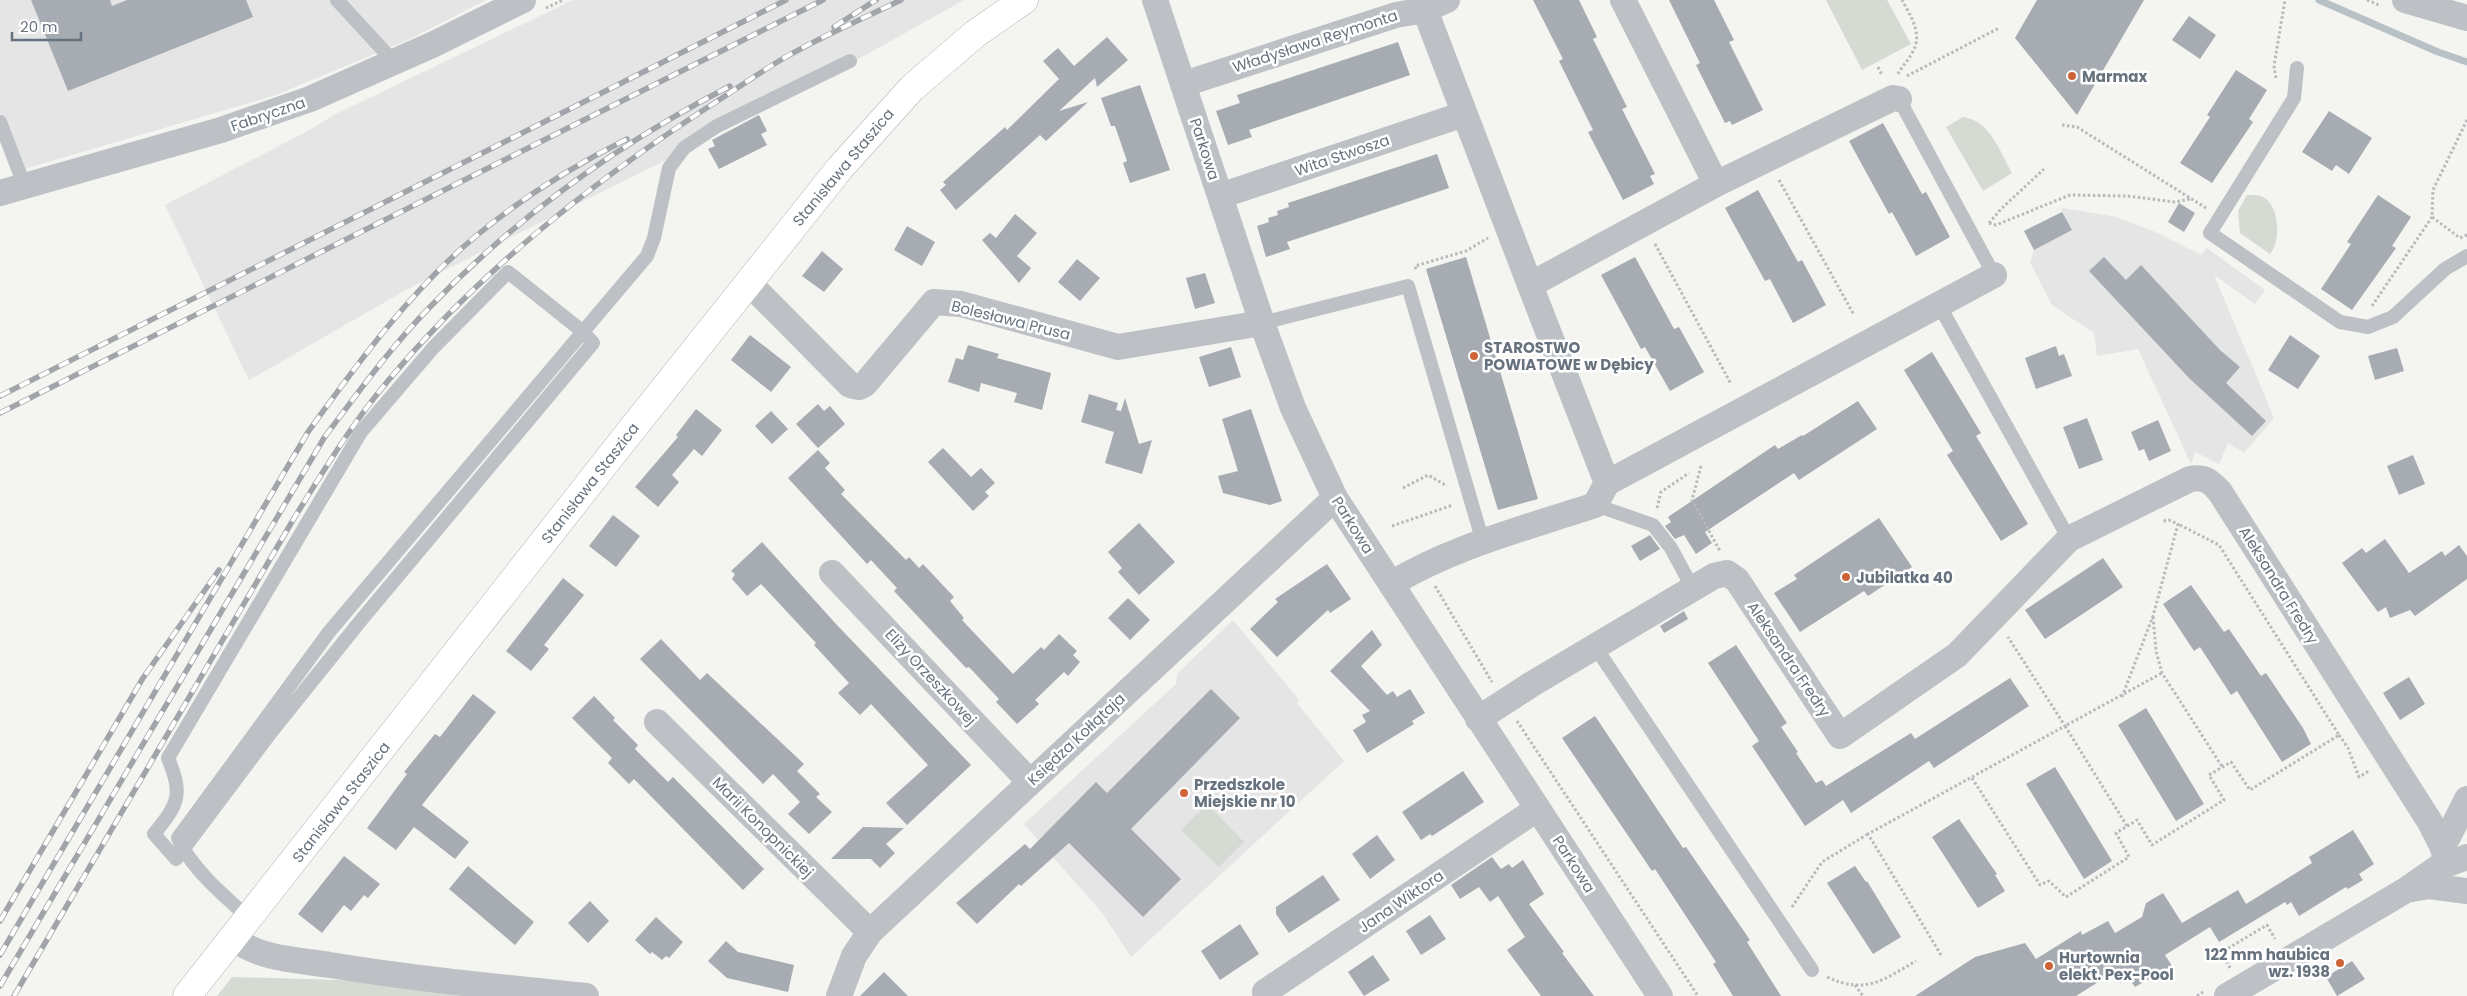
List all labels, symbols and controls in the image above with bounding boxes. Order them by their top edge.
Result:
street label: Władysława Reymonta [1230,4,1400,78]
scale bar [12,10,81,42]
text: 20 m [20,16,58,37]
place label: Marmax [2082,66,2147,87]
marker: Marmax [2066,70,2078,82]
street label: Fabryczna [228,91,308,137]
street label: Stanisława Staszica [787,104,899,230]
street label: Parkowa [1185,115,1225,183]
street label: Wita Stwosza [1292,129,1392,181]
street label: Bolesława Prusa [949,295,1073,345]
place label: STAROSTWO POWIATOWE w Dębicy [1484,337,1654,375]
marker: STAROSTWO POWIATOWE w Dębicy [1468,350,1480,362]
street label: Stanisława Staszica [536,418,644,548]
street label: Parkowa [1327,492,1379,558]
street label: Aleksandra Fredry [2234,522,2324,648]
place label: Jubilatka 40 [1856,567,1953,588]
marker: Jubilatka 40 [1840,571,1852,583]
street label: Aleksandra Fredry [1743,597,1836,721]
street label: Elizy Orzeszkowej [881,624,981,730]
street label: Księdza Kołłątaja [1023,688,1129,790]
street label: Stanisława Staszica [287,737,395,867]
street label: Marii Konopnickiej [708,772,818,882]
place label: Przedszkole Miejskie nr 10 [1194,774,1296,812]
marker: Przedszkole Miejskie nr 10 [1178,787,1190,799]
street label: Parkowa [1548,831,1600,897]
street label: Jana Wiktora [1354,865,1448,937]
place label: 122 mm haubica wz. 1938 [2205,944,2330,982]
place label: Hurtownia elekt. Pex-Pool [2059,947,2174,985]
marker: 122 mm haubica wz. 1938 [2334,957,2346,969]
marker: Hurtownia elekt. Pex-Pool [2043,960,2055,972]

